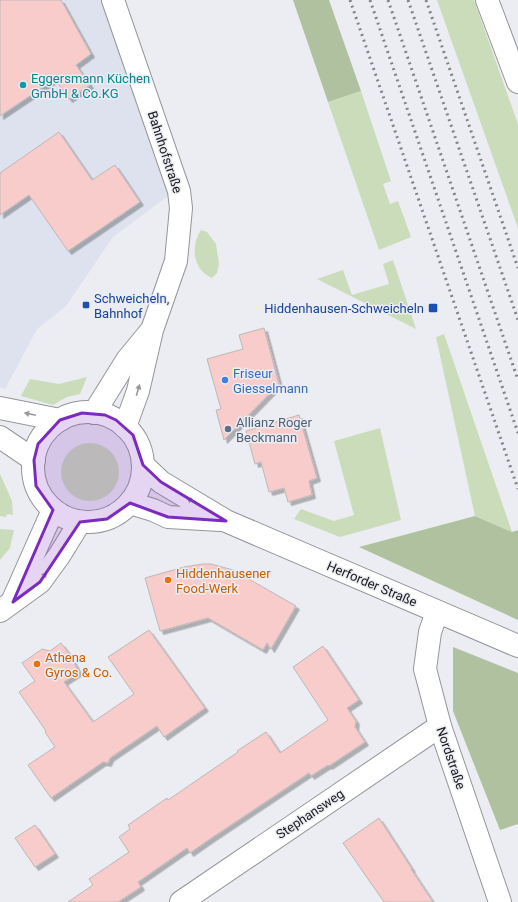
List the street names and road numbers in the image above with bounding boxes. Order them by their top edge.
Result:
street label: Bahnhofstraße [145,109,185,195]
street label: Herforder Straße [325,558,419,610]
street label: Nordstraße [433,725,469,791]
street label: Stephansweg [273,786,347,842]

